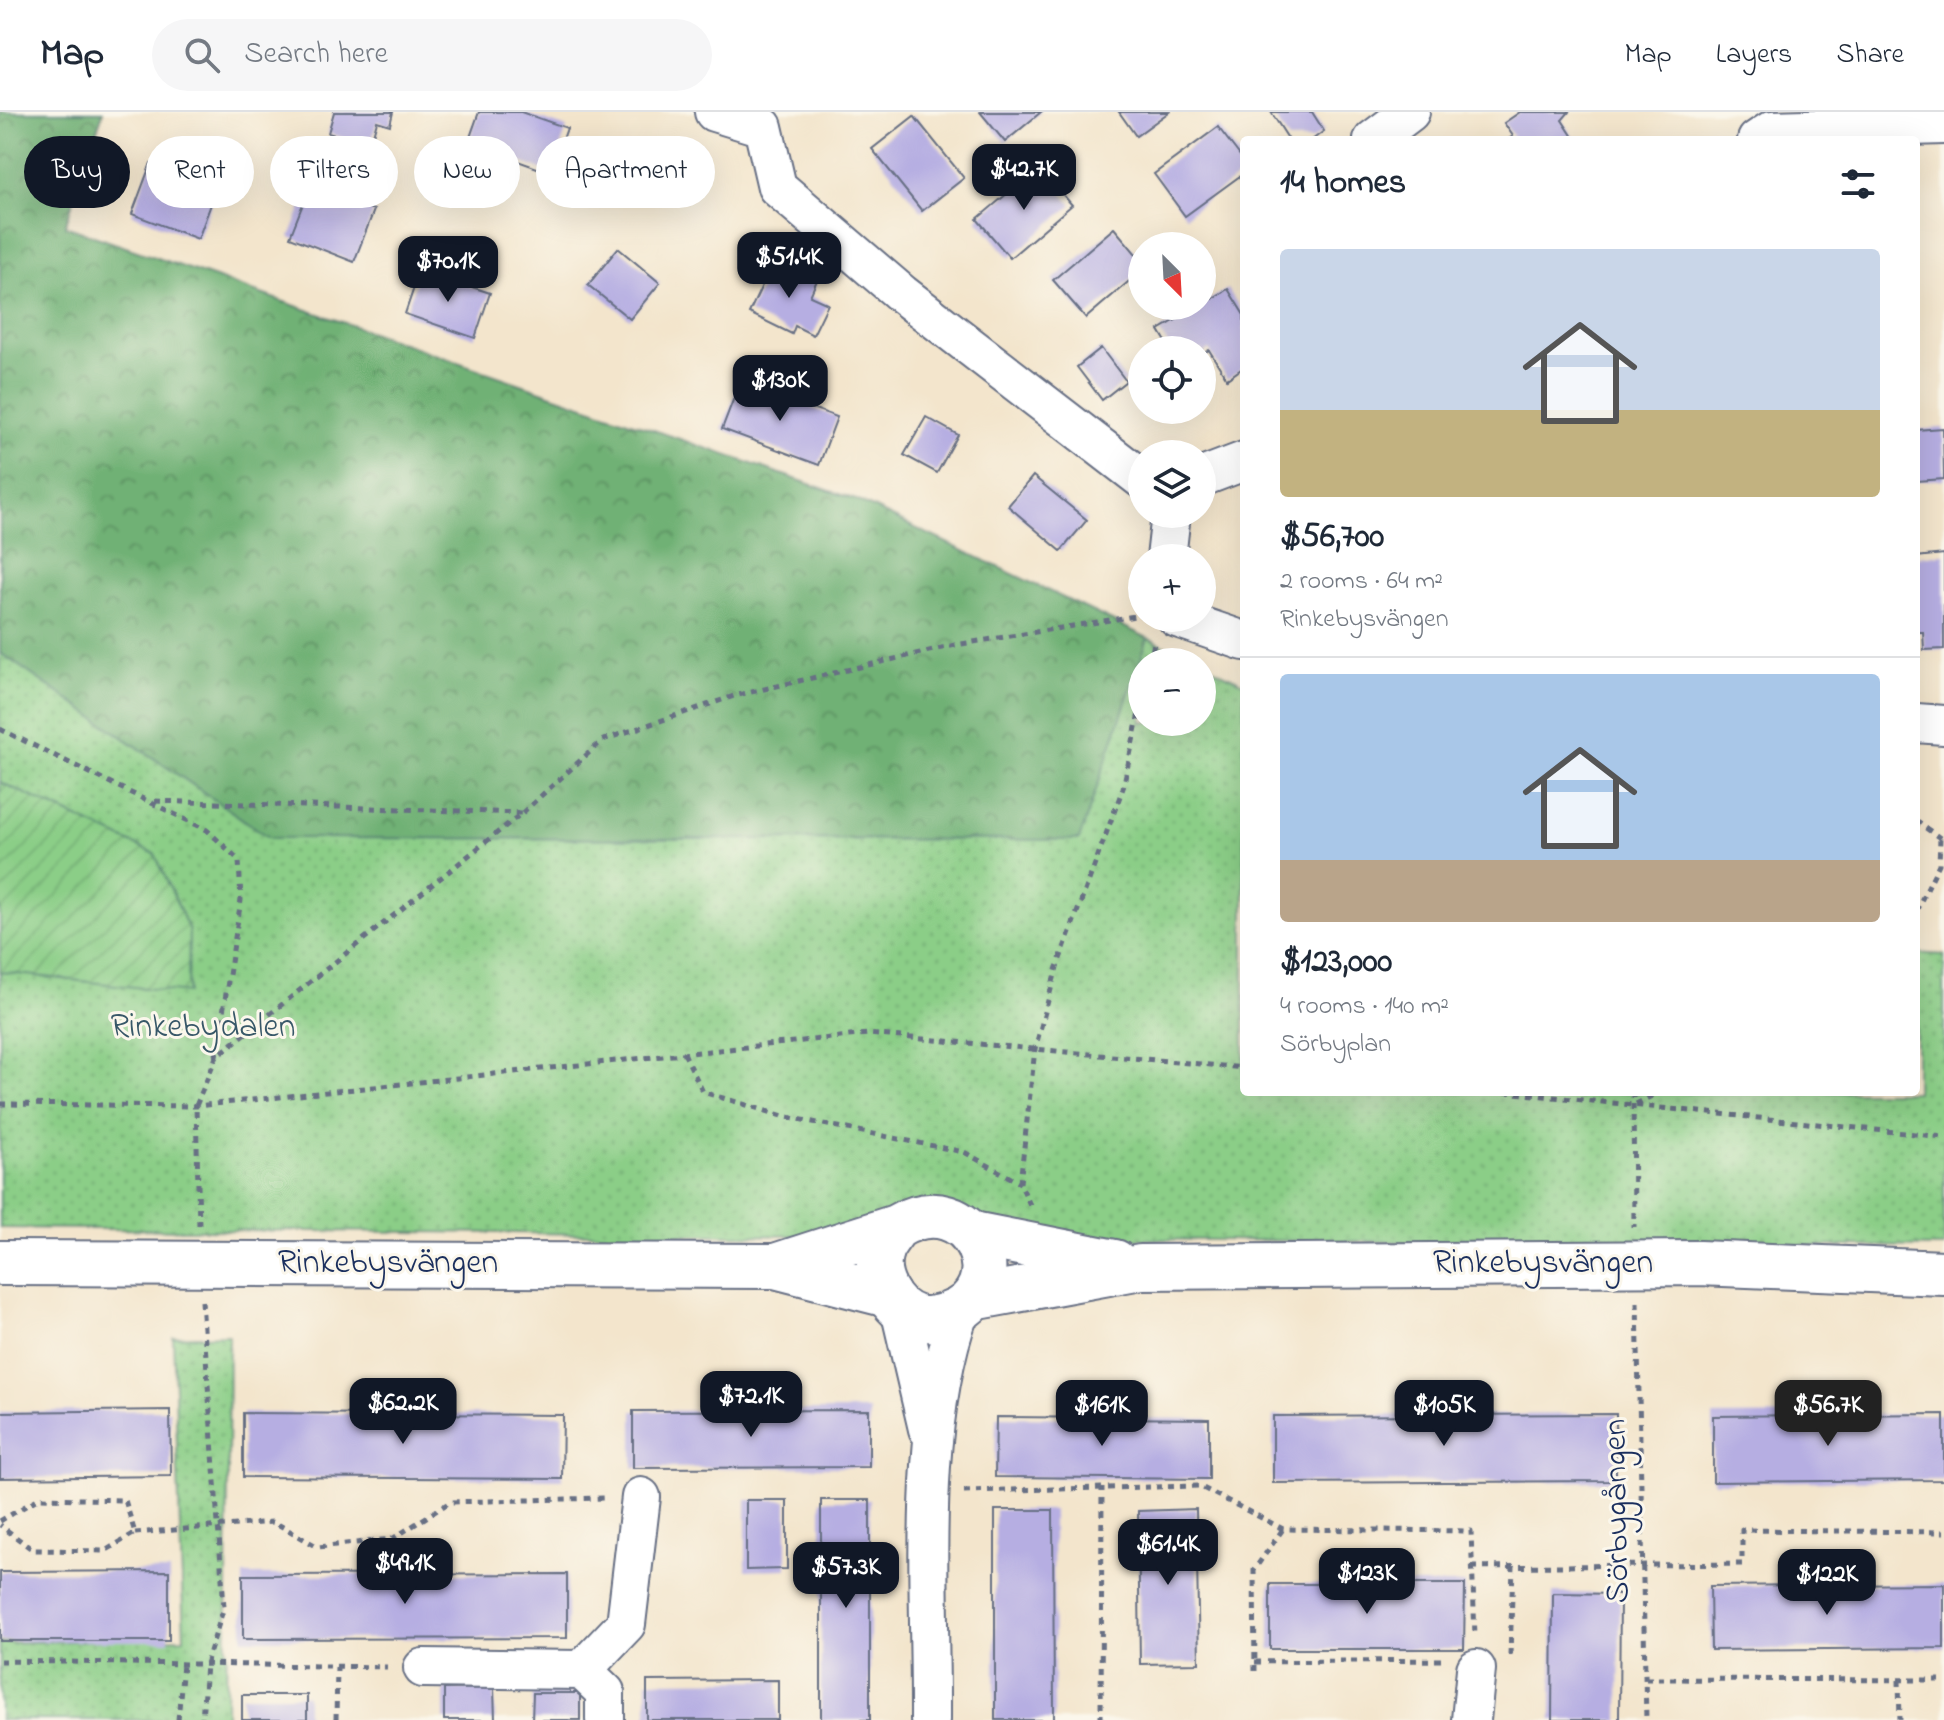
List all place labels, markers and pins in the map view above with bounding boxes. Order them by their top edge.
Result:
pin: $42.7K [959,144,1089,212]
pin: $51.4K [724,232,854,300]
pin: $70.1K [383,236,513,304]
pin: $130K [724,355,836,423]
pin: $72.1K [686,1371,816,1439]
pin: $62.2K [338,1378,468,1446]
pin: $161K [1046,1380,1158,1448]
pin: $105K [1388,1380,1500,1448]
pin: $56.7K [1763,1380,1893,1448]
pin: $61.4K [1103,1519,1233,1587]
pin: $49.1K [340,1538,470,1606]
pin: $57.3K [781,1542,911,1610]
pin: $123K [1311,1548,1423,1616]
pin: $122K [1771,1549,1883,1617]

